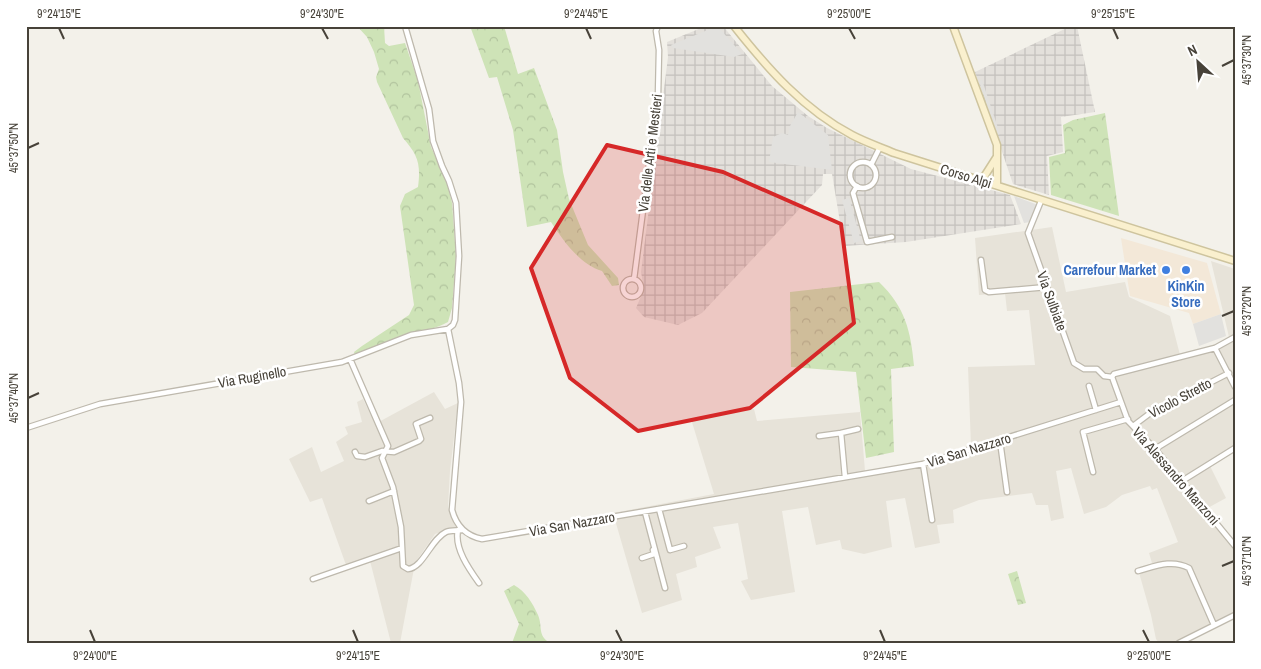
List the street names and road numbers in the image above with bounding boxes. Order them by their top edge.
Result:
street label: Via delle Arti e Mestieri [634,93,666,213]
street label: Corso Alpi [938,160,994,192]
street label: Via Sulbiate [1033,269,1071,333]
street label: Via Ruginello [217,362,287,392]
street label: Vicolo Stretto [1145,374,1215,422]
street label: Via Alessandro Manzoni [1128,423,1224,529]
street label: Via San Nazzaro [925,429,1013,471]
street label: Via San Nazzaro [528,508,616,540]

